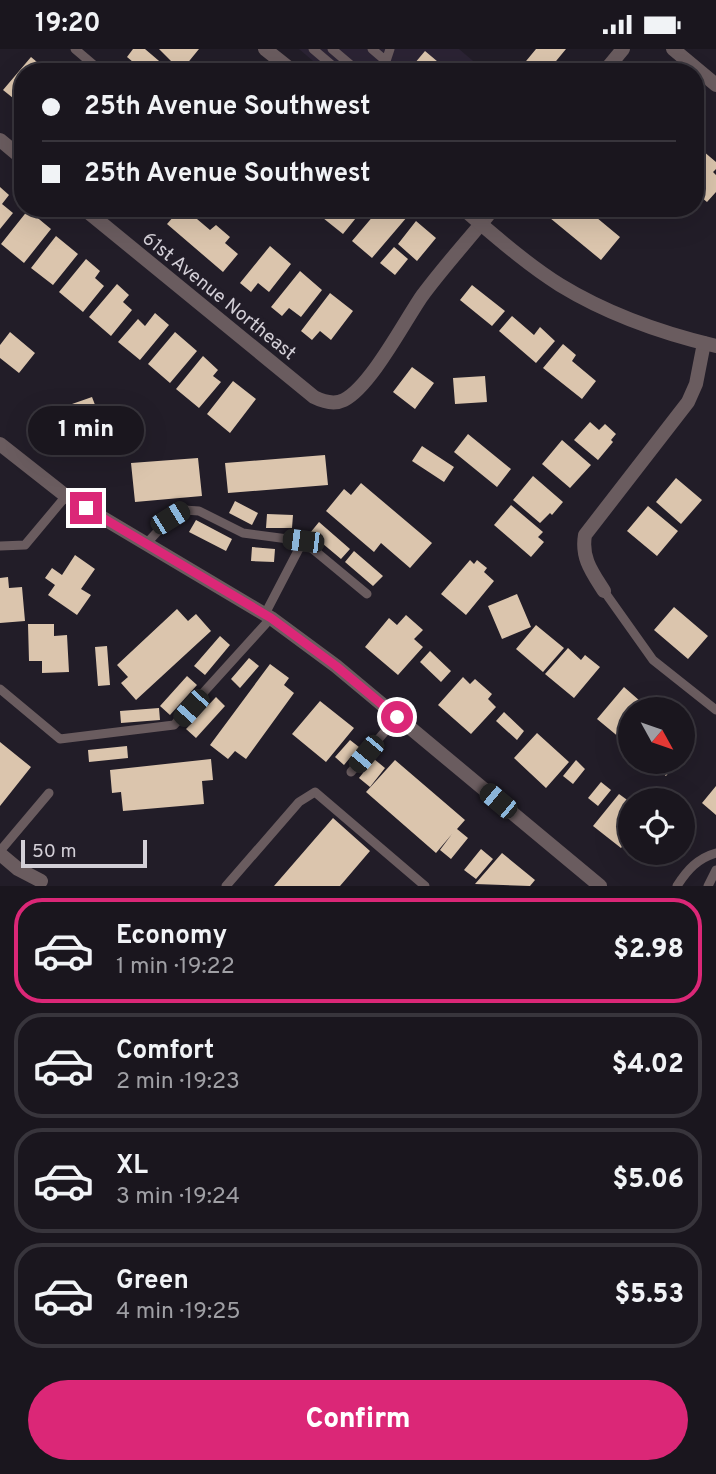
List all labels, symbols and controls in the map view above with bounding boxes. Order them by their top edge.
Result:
text: 19:20 [35,8,101,41]
text: 25th Avenue Southwest [84,91,370,124]
text: 25th Avenue Southwest [84,158,370,191]
street label: 61st Avenue Northeast [137,227,301,366]
callout: 1 min [28,407,144,455]
text: 1 min [58,416,114,445]
route end [70,492,102,524]
car [147,498,194,538]
car [281,528,326,554]
car [170,685,213,731]
north arrow [618,697,695,773]
map controls [618,697,695,865]
route start [381,701,413,733]
car [345,731,388,777]
car [476,779,521,823]
button: locate [618,788,695,865]
scale bar [21,837,147,869]
text: 50 m [32,840,77,864]
icon: car [32,919,95,982]
text: Economy [116,920,227,953]
text: $2.98 [613,934,684,967]
text: 1 min · 19:22 [116,953,235,982]
icon: car [32,1034,95,1097]
text: Comfort [116,1035,214,1068]
text: $4.02 [612,1049,684,1082]
text: 2 min · 19:23 [116,1068,240,1097]
icon: car [32,1149,95,1212]
text: XL [116,1150,148,1183]
text: $5.06 [613,1164,684,1197]
text: 3 min · 19:24 [116,1183,240,1212]
icon: car [32,1264,95,1327]
text: Green [116,1265,189,1298]
text: $5.53 [615,1279,684,1312]
text: 4 min · 19:25 [116,1298,241,1327]
button: Confirm [28,1380,688,1460]

